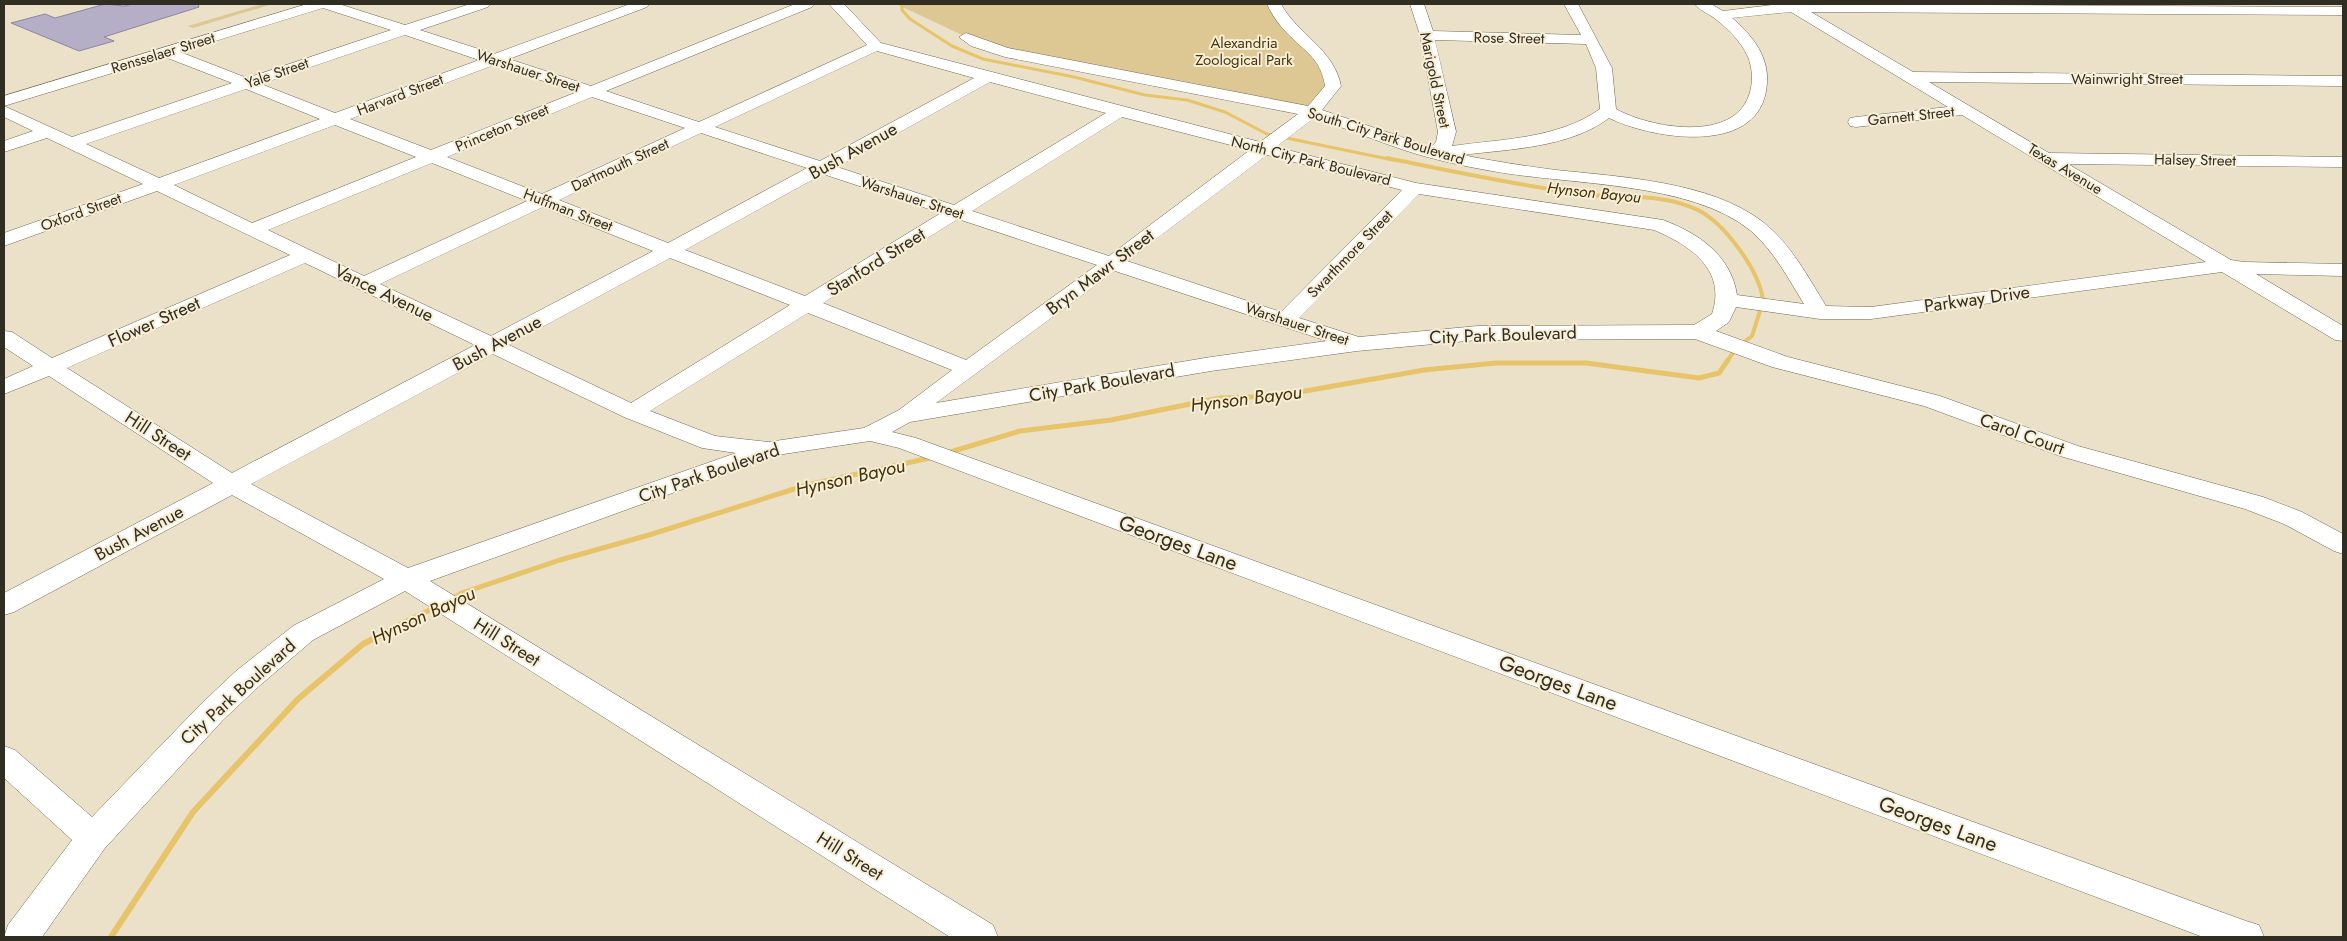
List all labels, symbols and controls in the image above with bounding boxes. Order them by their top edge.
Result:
street label: Rose Street [1473,26,1545,50]
street label: Rensselaer Street [108,27,218,79]
street label: Marigold Street [1414,30,1456,130]
park label: Alexandria Zoological Park [1195,32,1293,71]
street label: Warshauer Street [473,44,583,98]
street label: Yale Street [242,52,312,94]
street label: Harvard Street [353,68,447,122]
street label: Wainwright Street [2071,68,2183,90]
street label: Princeton Street [452,98,553,158]
street label: Garnett Street [1867,100,1956,131]
street label: South City Park Boulevard [1305,102,1467,170]
street label: Bush Avenue [804,116,902,186]
street label: North City Park Boulevard [1229,130,1393,192]
street label: Dartmouth Street [567,133,673,197]
street label: Texas Avenue [2023,138,2107,200]
street label: Halsey Street [2154,148,2236,172]
street label: Warshauer Street [857,171,967,225]
water label: Hynson Bayou [1546,176,1642,209]
street label: Huffman Street [520,183,616,237]
street label: Oxford Street [37,187,125,237]
street label: Swarthmore Street [1302,205,1398,303]
street label: Stanford Street [822,221,931,303]
street label: Bryn Mawr Street [1040,222,1160,321]
street label: Vance Avenue [330,258,438,328]
street label: Parkway Drive [1922,279,2032,319]
street label: Flower Street [104,290,205,354]
street label: Warshauer Street [1242,297,1352,351]
street label: Bush Avenue [448,309,546,377]
street label: City Park Boulevard [1429,319,1577,351]
street label: City Park Boulevard [1027,357,1177,409]
water label: Hynson Bayou [1189,378,1304,419]
street label: Hill Street [120,405,197,467]
street label: Carol Court [1976,407,2069,462]
street label: City Park Boulevard [635,437,783,509]
water label: Hynson Bayou [792,452,908,503]
street label: Bush Avenue [90,499,188,567]
street label: Georges Lane [1114,508,1242,578]
water label: Hynson Bayou [367,579,480,651]
street label: Hill Street [469,611,546,673]
street label: City Park Boulevard [174,633,302,751]
street label: Georges Lane [1494,648,1622,718]
street label: Georges Lane [1874,789,2002,859]
street label: Hill Street [812,825,889,887]

